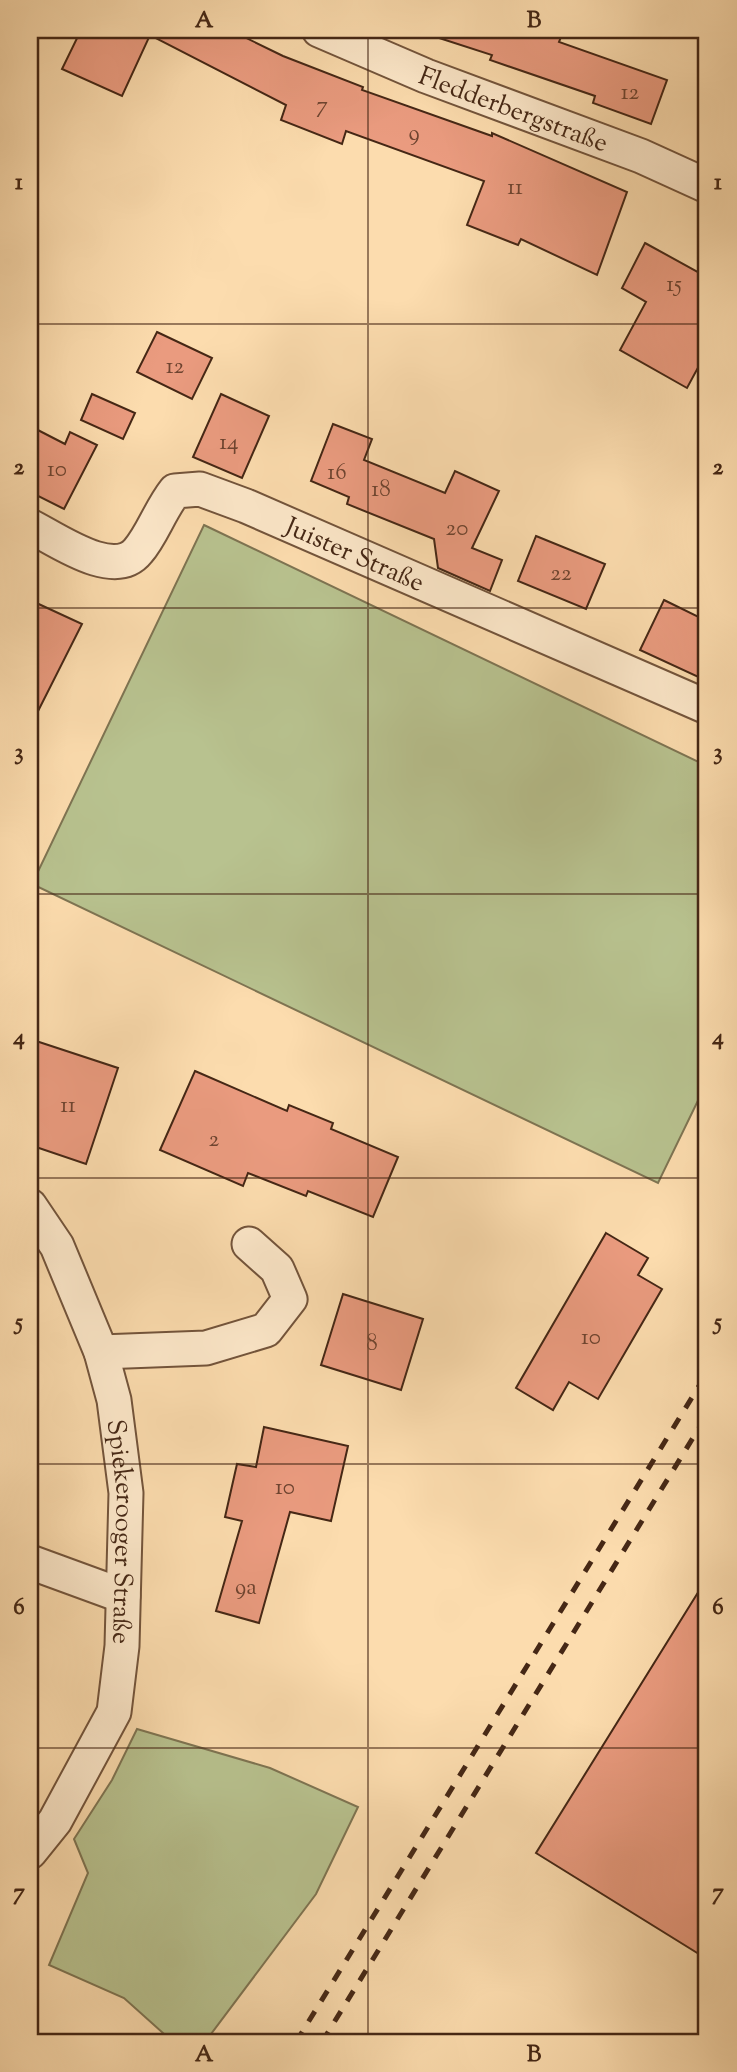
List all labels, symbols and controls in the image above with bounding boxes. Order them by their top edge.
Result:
text: A [195,5,214,38]
text: B [527,5,542,38]
street label: Fledderbergstraße [413,59,613,163]
house number: 12 [621,77,640,110]
house number: 7 [316,90,328,123]
house number: 9 [408,118,420,151]
text: 1 [15,167,23,200]
text: 1 [714,167,722,200]
house number: 11 [507,172,523,205]
house number: 15 [666,269,682,302]
house number: 12 [166,351,185,384]
house number: 14 [219,427,239,460]
text: 2 [14,452,25,485]
text: 2 [713,452,724,485]
house number: 10 [47,454,67,487]
house number: 16 [327,457,347,490]
house number: 18 [371,474,391,507]
street label: Juister Straße [277,508,430,603]
house number: 20 [446,513,468,546]
house number: 22 [550,558,572,591]
text: 3 [14,737,24,770]
text: 3 [713,737,723,770]
text: 4 [12,1022,25,1055]
text: 4 [711,1022,724,1055]
house number: 11 [60,1090,76,1123]
house number: 2 [209,1124,220,1157]
text: 5 [13,1307,23,1340]
text: 5 [712,1307,722,1340]
house number: 10 [581,1322,601,1355]
house number: 8 [366,1328,378,1361]
street label: Spiekerooger Straße [96,1417,142,1644]
house number: 10 [275,1472,295,1505]
house number: 9a [235,1572,257,1605]
text: 6 [13,1592,25,1625]
text: 6 [712,1592,724,1625]
text: 7 [13,1877,25,1910]
text: 7 [712,1877,724,1910]
text: A [195,2039,214,2072]
text: B [527,2039,542,2072]

